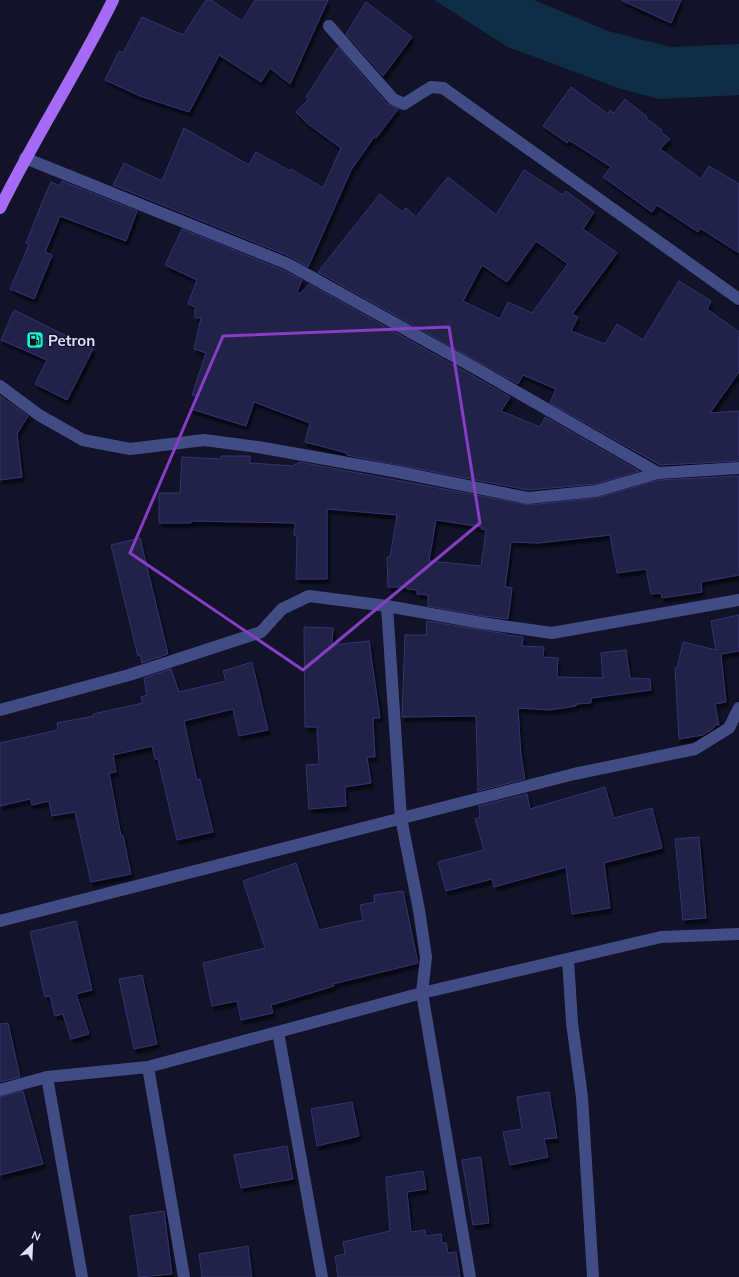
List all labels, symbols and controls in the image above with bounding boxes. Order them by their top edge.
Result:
fuel station icon: Petron [25,330,45,350]
place label: Petron [48,331,95,350]
north arrow [12,1225,52,1265]
text: N [29,1228,43,1244]

